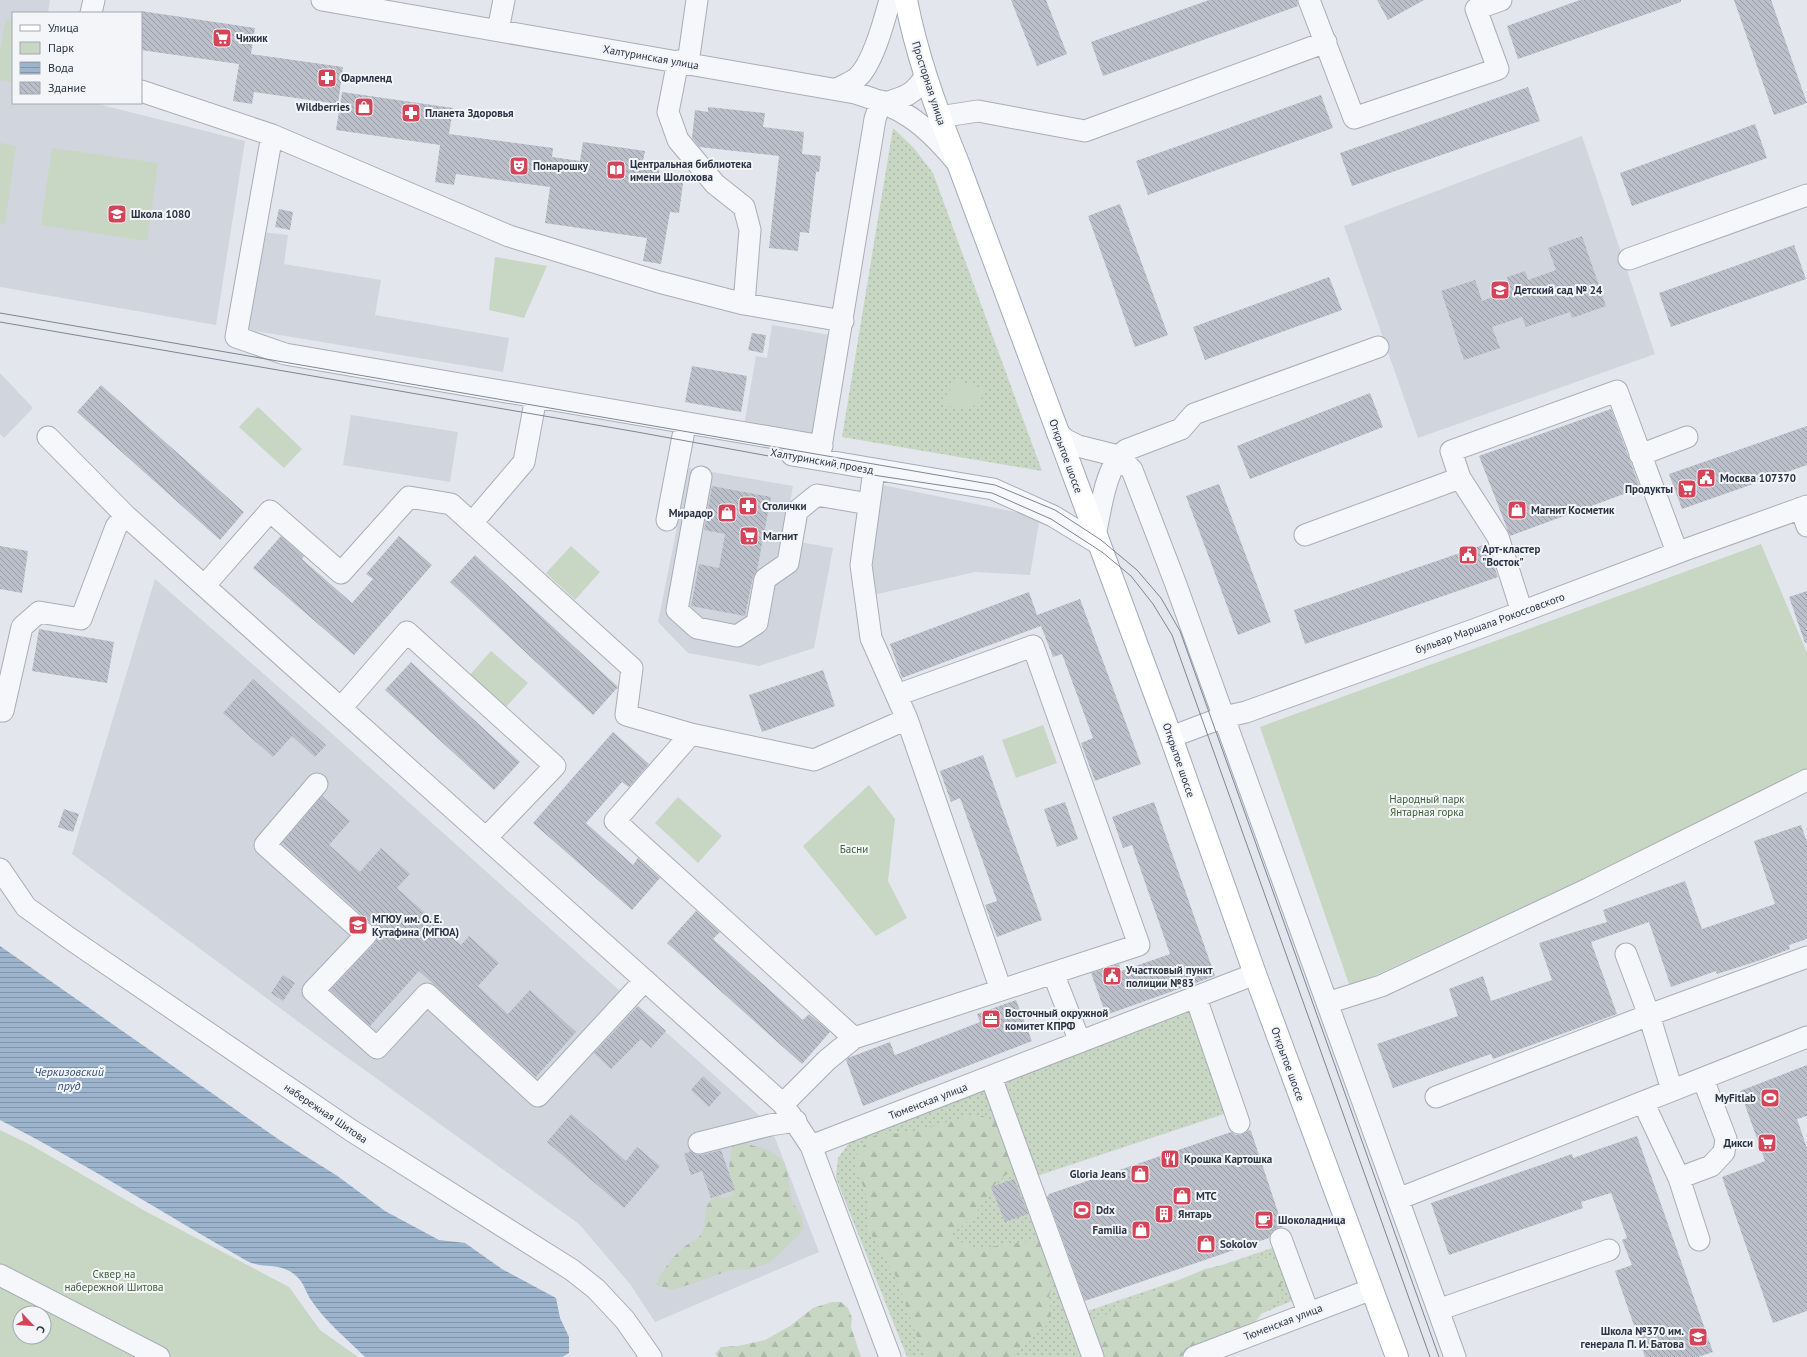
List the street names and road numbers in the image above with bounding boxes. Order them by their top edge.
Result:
street label: Просторная улица [909,39,949,127]
street label: Халтуринская улица [602,42,700,72]
street label: Открытое шоссе [1046,417,1086,495]
street label: Халтуринский проезд [769,445,875,477]
street label: бульвар Маршала Рокоссовского [1413,589,1567,657]
street label: Открытое шоссе [1160,721,1198,800]
street label: Открытое шоссе [1268,1025,1308,1103]
street label: набережная Шитова [282,1080,370,1146]
street label: Тюменская улица [887,1080,969,1122]
street label: Тюменская улица [1242,1301,1324,1343]

